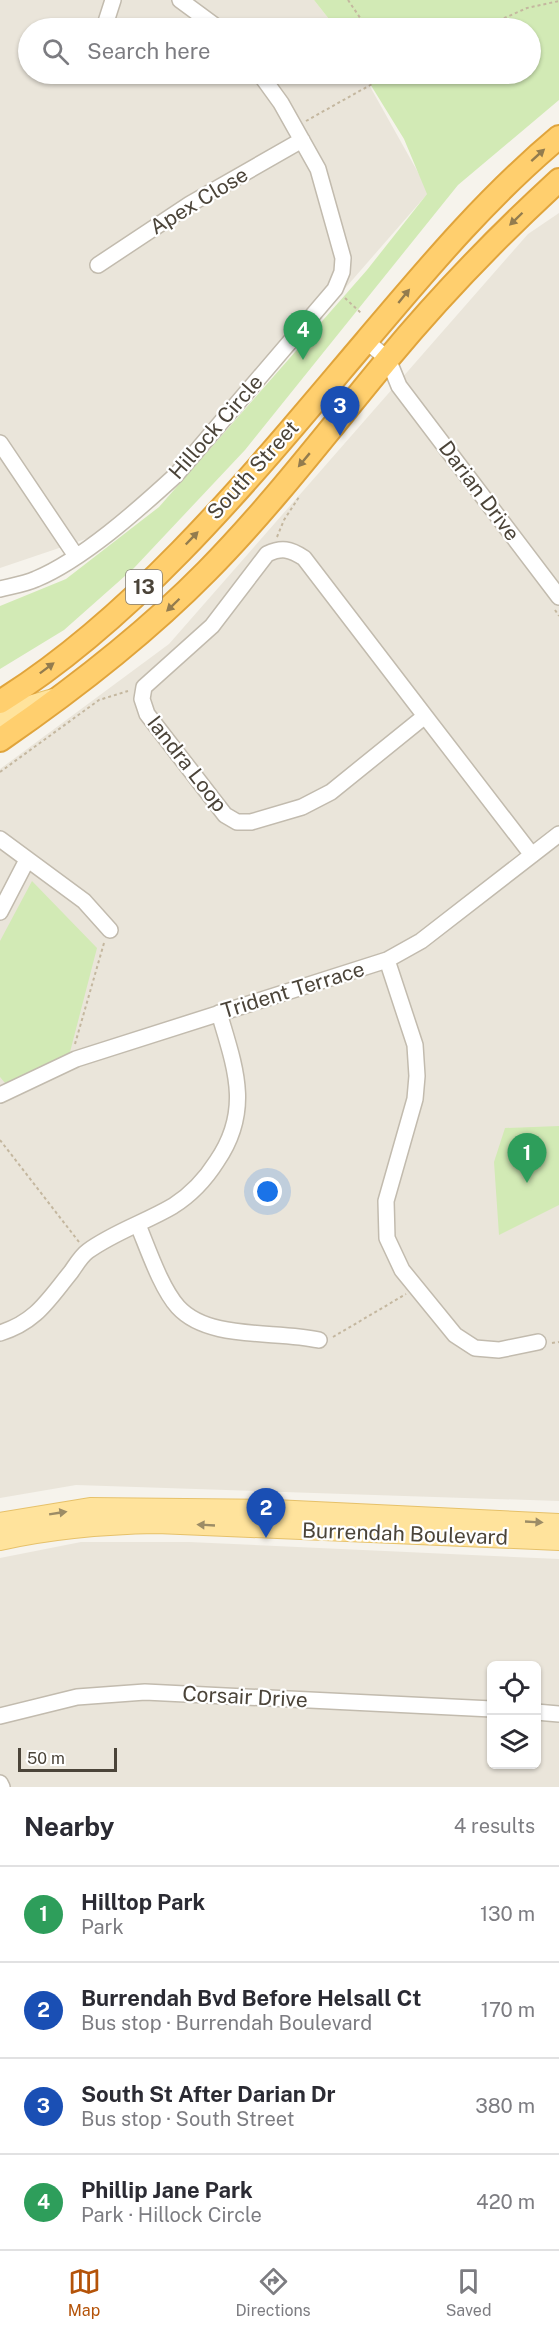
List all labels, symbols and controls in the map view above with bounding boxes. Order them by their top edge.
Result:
search box [18,18,541,84]
icon: search [39,35,72,68]
text: Search here [87,38,211,64]
one-way arrow [531,148,546,162]
street label: Apex Close [145,161,252,240]
one-way arrow [510,212,524,226]
one-way arrow [397,288,409,303]
pin: 4 [284,310,322,360]
street label: Hillock Circle [163,369,268,484]
pin: 3 [320,386,360,436]
street label: South Street [202,415,304,524]
street label: Darian Drive [434,436,525,546]
one-way arrow [298,452,311,467]
one-way arrow [185,530,199,545]
road number: 13 [126,570,162,604]
one-way arrow [167,597,181,611]
one-way arrow [40,662,55,674]
street label: Iandra Loop [142,711,233,817]
street label: Trident Terrace [218,956,367,1023]
pin: 1 [508,1134,546,1183]
your location [253,1177,282,1206]
pin: 2 [246,1488,286,1538]
one-way arrow [48,1508,67,1517]
street label: Burrendah Boulevard [301,1517,509,1550]
one-way arrow [525,1518,544,1527]
one-way arrow [197,1520,216,1529]
map controls [487,1661,541,1769]
button: locate [487,1661,541,1715]
street label: Corsair Drive [182,1681,308,1712]
button: layers [487,1715,541,1769]
scale bar [18,1745,117,1772]
text: 50 m [27,1749,65,1768]
text: Nearby [24,1811,114,1842]
text: 4 results [454,1814,535,1838]
text: Hilltop Park [81,1889,205,1915]
text: 1 [39,1902,48,1926]
text: 130 m [480,1902,535,1926]
text: Park [81,1915,124,1939]
text: Burrendah Bvd Before Helsall Ct [81,1985,421,2011]
text: 2 [37,1998,50,2022]
text: 170 m [481,1998,535,2022]
text: Bus stop · Burrendah Boulevard [81,2011,372,2035]
text: South St After Darian Dr [81,2081,336,2107]
text: 3 [37,2094,50,2118]
text: 380 m [475,2094,535,2118]
text: Bus stop · South Street [81,2107,294,2131]
text: Phillip Jane Park [81,2177,253,2203]
text: 4 [37,2190,50,2214]
text: 420 m [476,2190,535,2214]
text: Park · Hillock Circle [81,2203,262,2227]
tab: Map [68,2265,101,2320]
tab: Directions [236,2265,311,2320]
tab: Saved [446,2265,491,2320]

